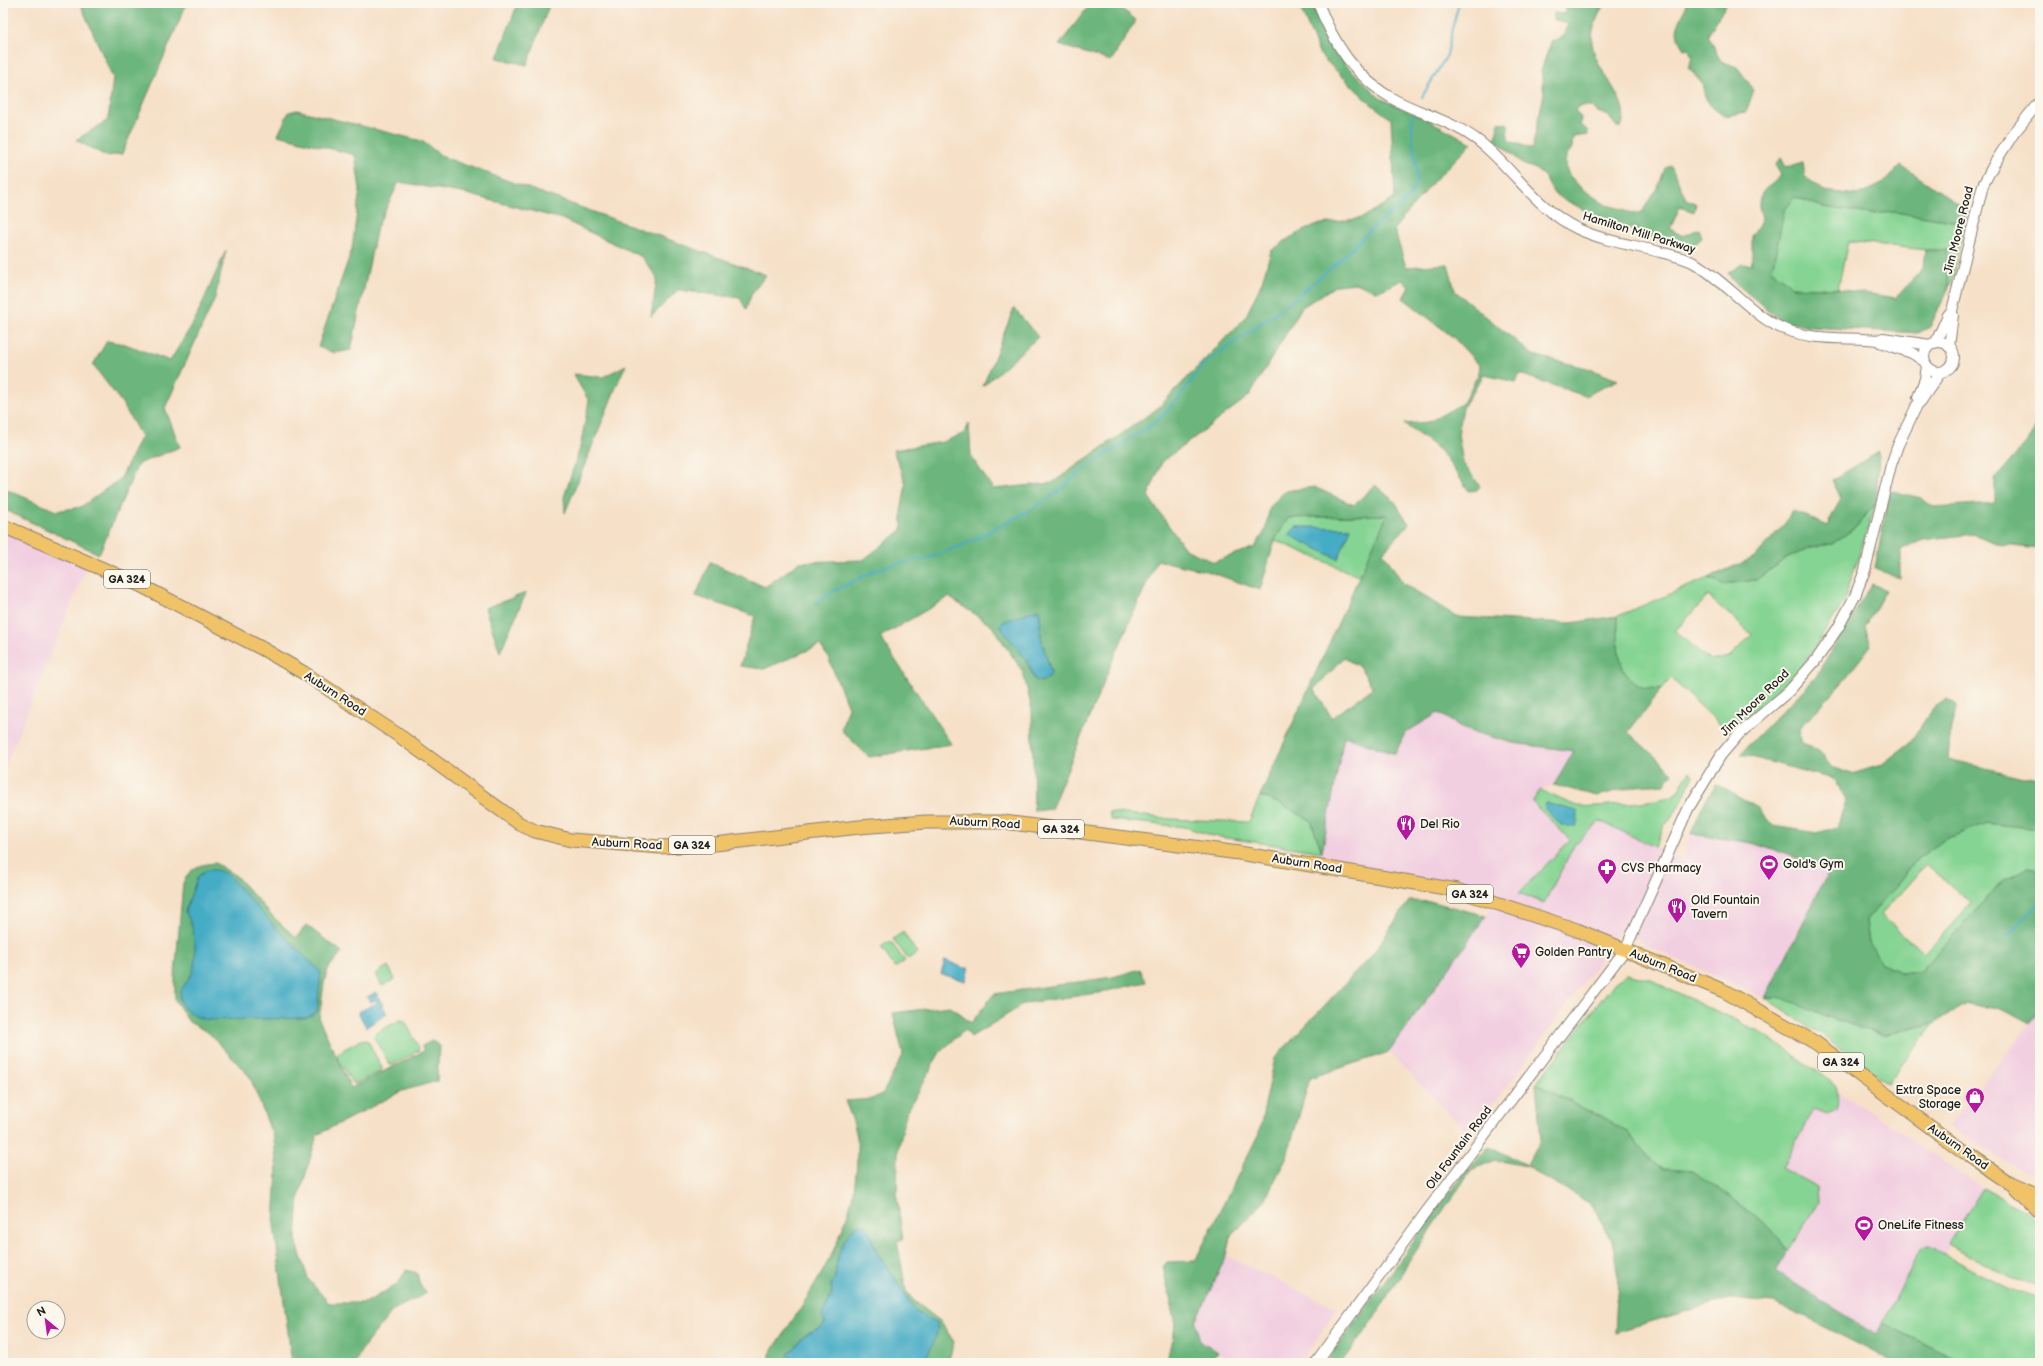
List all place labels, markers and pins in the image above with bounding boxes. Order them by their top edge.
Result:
restaurant icon: Del Rio [1395,813,1417,841]
place label: Del Rio [1420,817,1460,832]
sports icon: Gold's Gym [1758,853,1780,881]
pharmacy icon: CVS Pharmacy [1596,857,1618,885]
place label: Gold's Gym [1783,857,1844,872]
place label: CVS Pharmacy [1621,861,1702,876]
place label: Old Fountain Tavern [1691,893,1760,922]
restaurant icon: Old Fountain Tavern [1666,896,1688,924]
supermarket icon: Golden Pantry [1510,941,1532,969]
place label: Golden Pantry [1535,945,1613,960]
place label: Extra Space Storage [1895,1083,1961,1112]
shop icon: Extra Space Storage [1964,1086,1986,1114]
sports icon: OneLife Fitness [1853,1214,1875,1242]
place label: OneLife Fitness [1878,1218,1964,1233]

